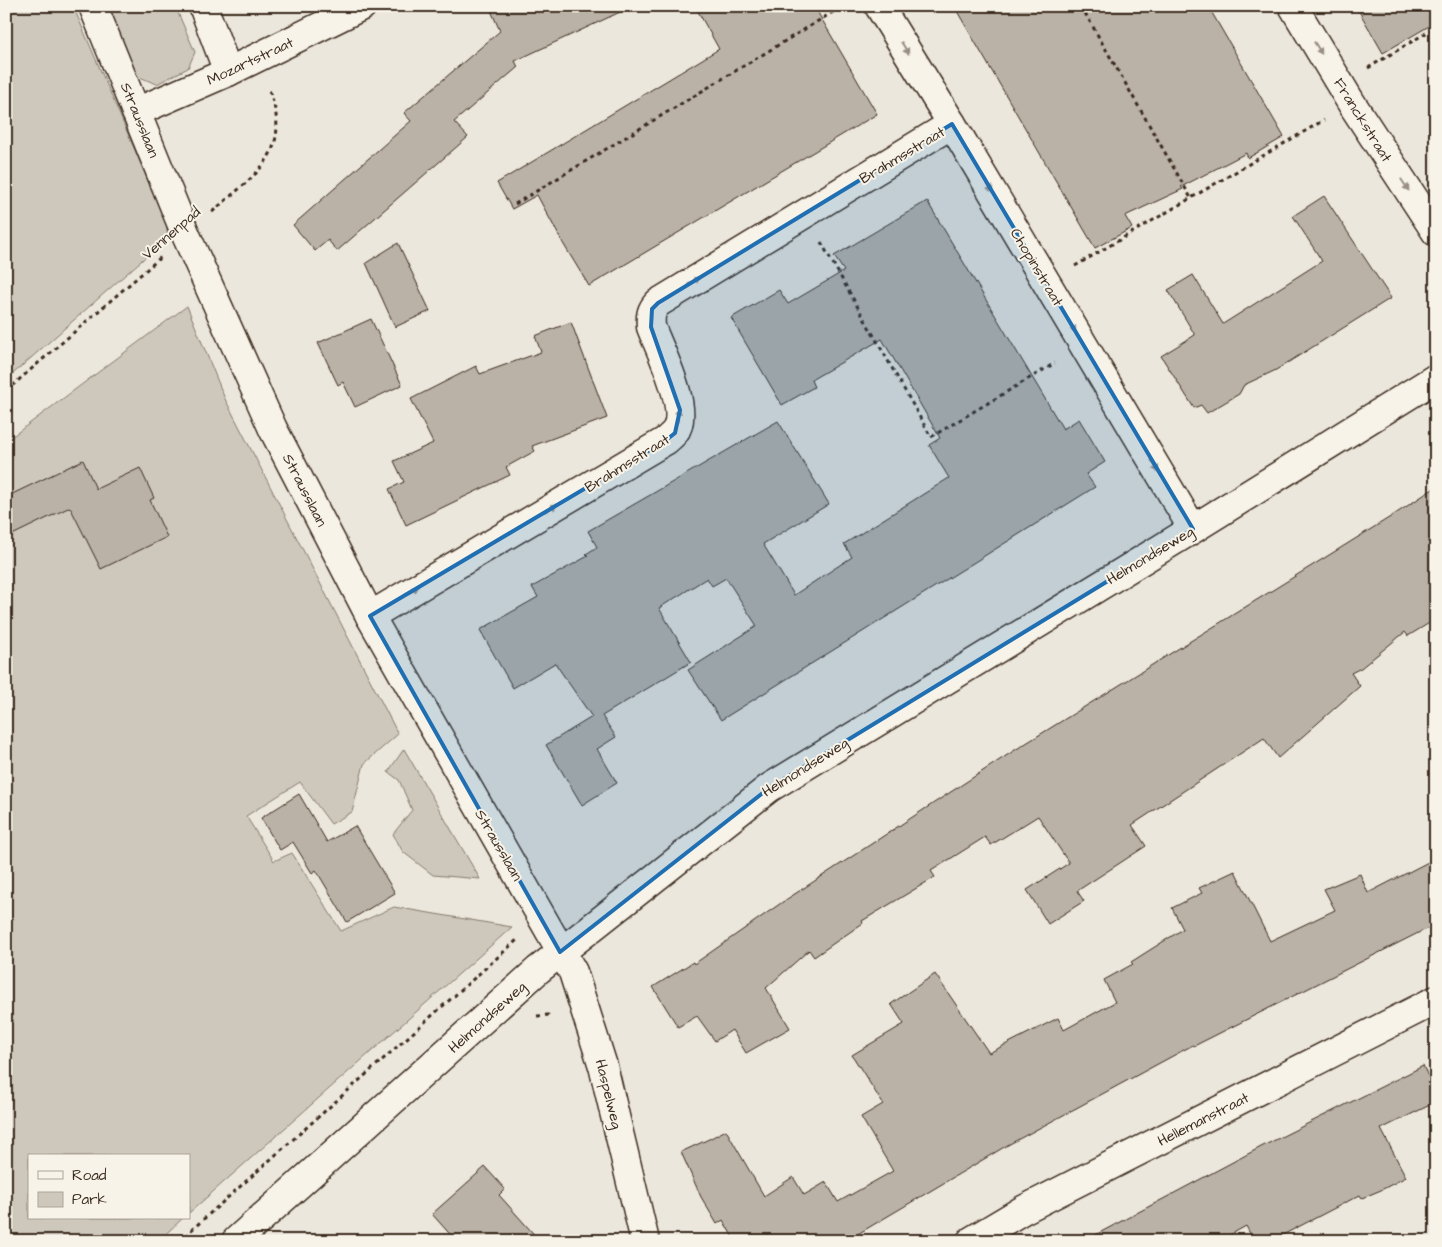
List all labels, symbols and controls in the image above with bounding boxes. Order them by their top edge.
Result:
street label: Mozartstraat [203,32,297,91]
one-way arrow [900,41,909,54]
one-way arrow [1314,41,1323,54]
street label: Franckstraat [1328,74,1397,166]
street label: Strausslaan [115,79,164,161]
street label: Brahmsstraat [856,122,949,189]
one-way arrow [1400,178,1410,192]
one-way arrow [985,180,994,193]
street label: Vennenpad [137,202,206,265]
street label: Chopinstraat [1005,224,1068,310]
one-way arrow [687,276,700,285]
one-way arrow [1068,320,1077,333]
one-way arrow [675,407,683,423]
street label: Brahmsstraat [581,429,674,498]
street label: Strausslaan [277,450,332,531]
one-way arrow [1151,459,1160,472]
one-way arrow [545,504,558,513]
street label: Helmondseweg [1103,521,1199,591]
one-way arrow [405,587,418,596]
street label: Helmondseweg [758,732,853,803]
street label: Strausslaan [470,806,528,885]
street label: Helmondseweg [444,976,532,1059]
street label: Haspelweg [589,1057,627,1132]
street label: Hellemanstraat [1154,1087,1253,1152]
legend [28,1154,190,1220]
text: Road [72,1165,107,1186]
text: Park [72,1189,107,1210]

